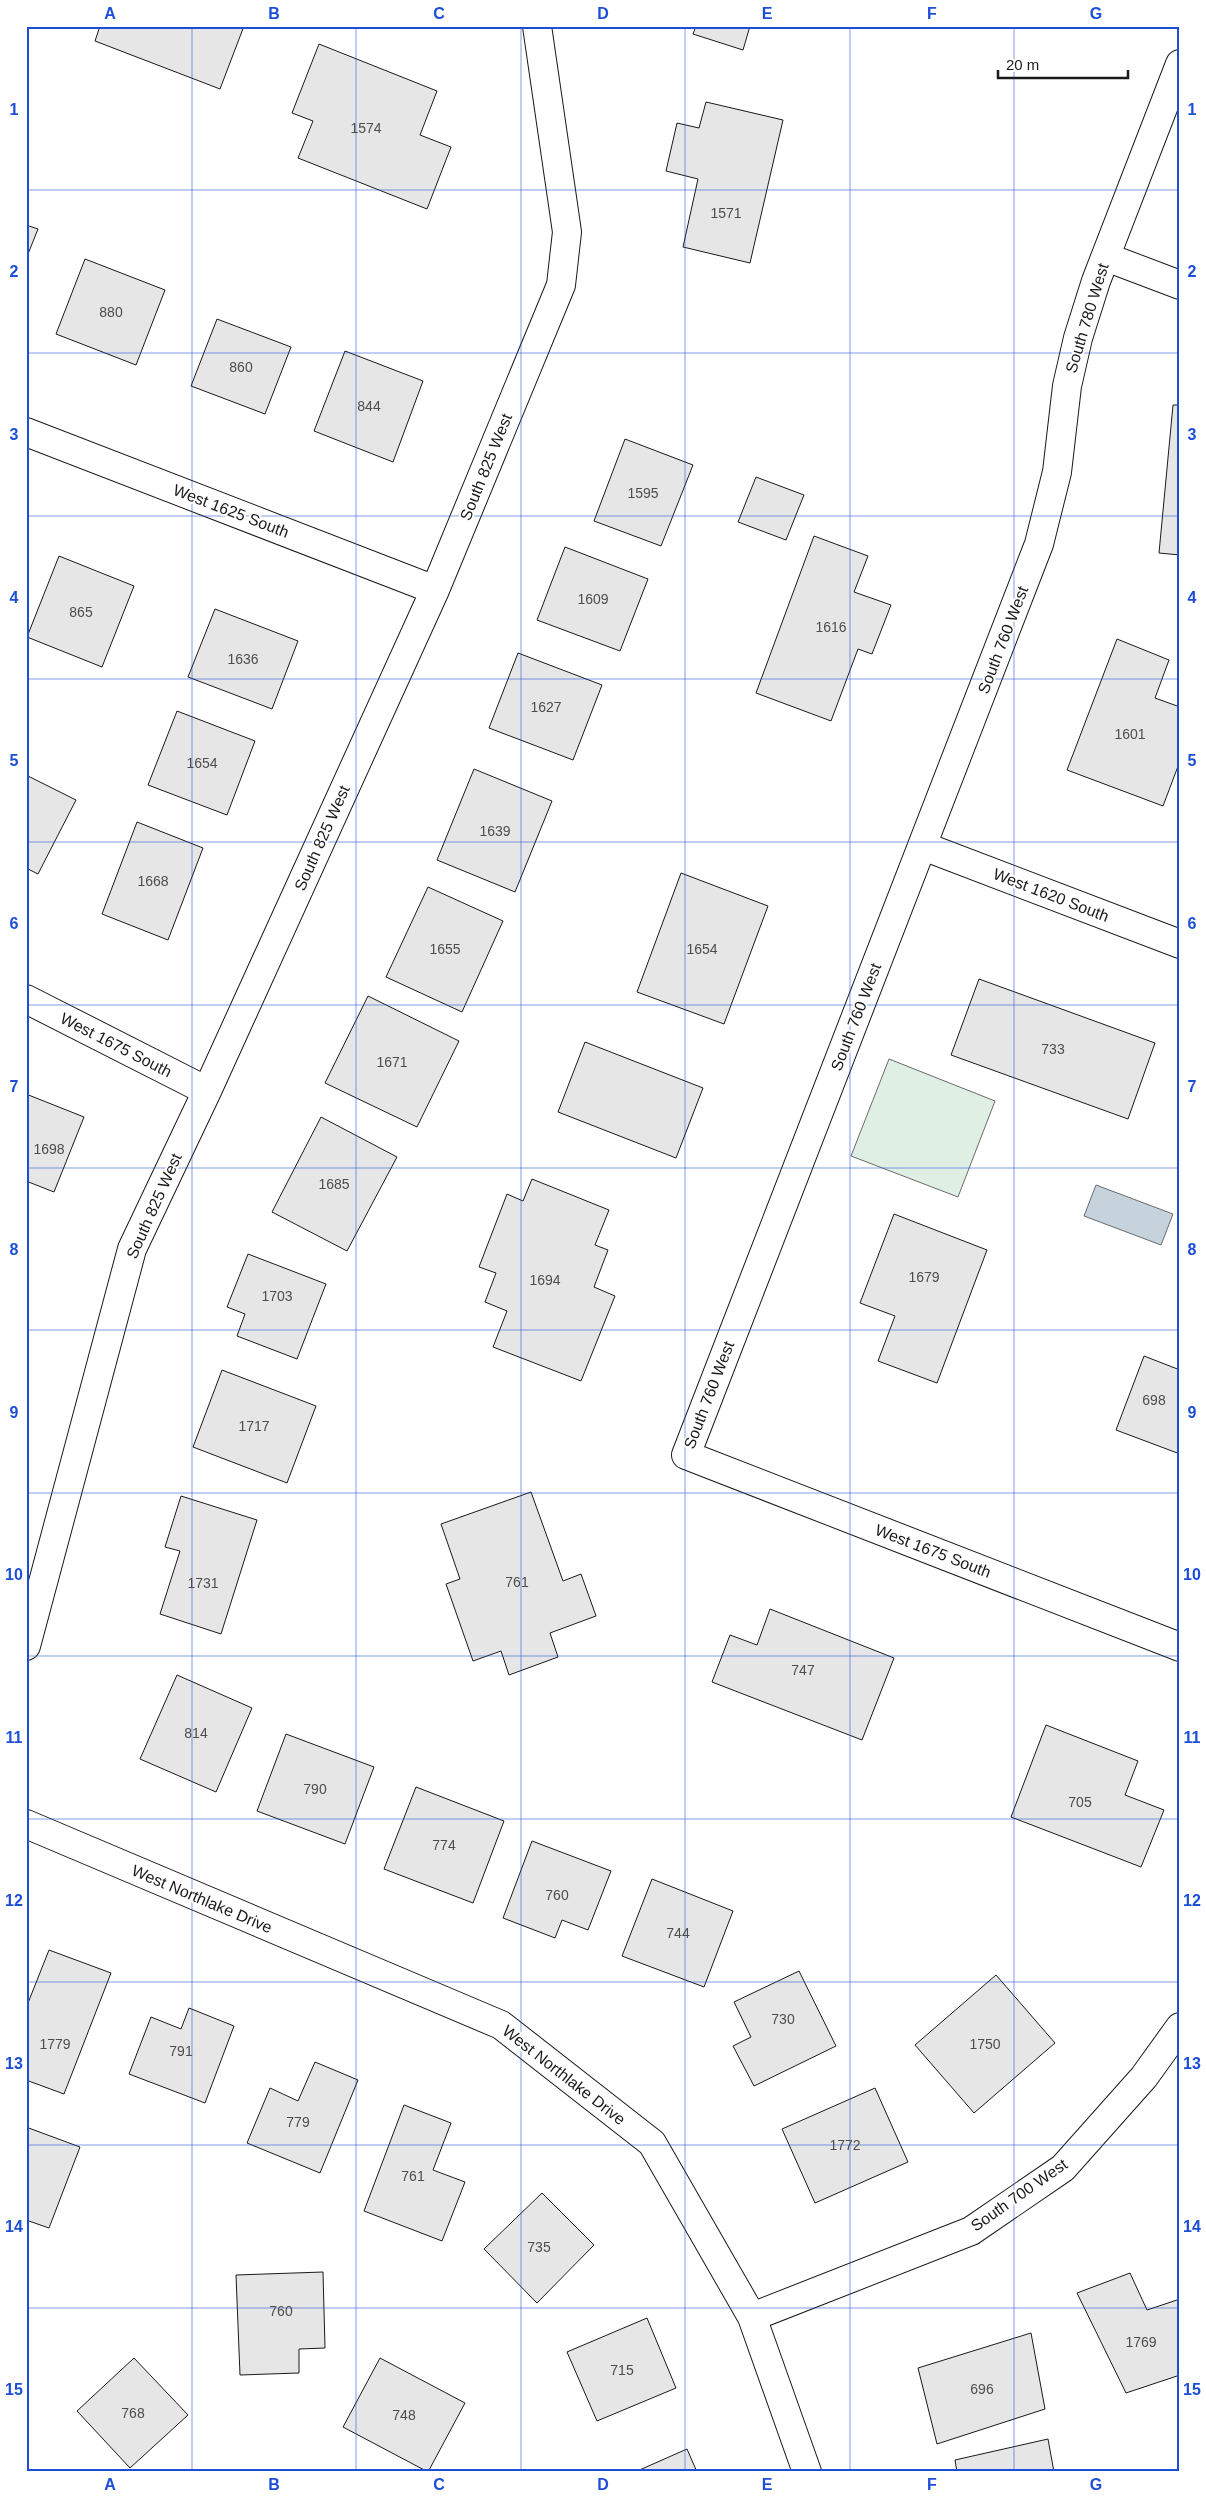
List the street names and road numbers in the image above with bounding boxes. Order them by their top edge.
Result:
street label: South 780 West [1062,261,1112,375]
street label: South 825 West [457,411,515,523]
street label: West 1625 South [171,481,291,541]
street label: South 760 West [975,583,1031,696]
street label: South 825 West [291,782,353,893]
street label: West 1620 South [991,865,1111,925]
street label: South 760 West [828,960,884,1073]
street label: West 1675 South [58,1010,174,1080]
street label: South 825 West [123,1150,185,1261]
street label: South 760 West [681,1338,737,1451]
street label: West 1675 South [873,1521,993,1581]
street label: West Northlake Drive [129,1862,275,1936]
street label: West Northlake Drive [499,2022,629,2128]
street label: South 700 West [968,2155,1071,2235]

